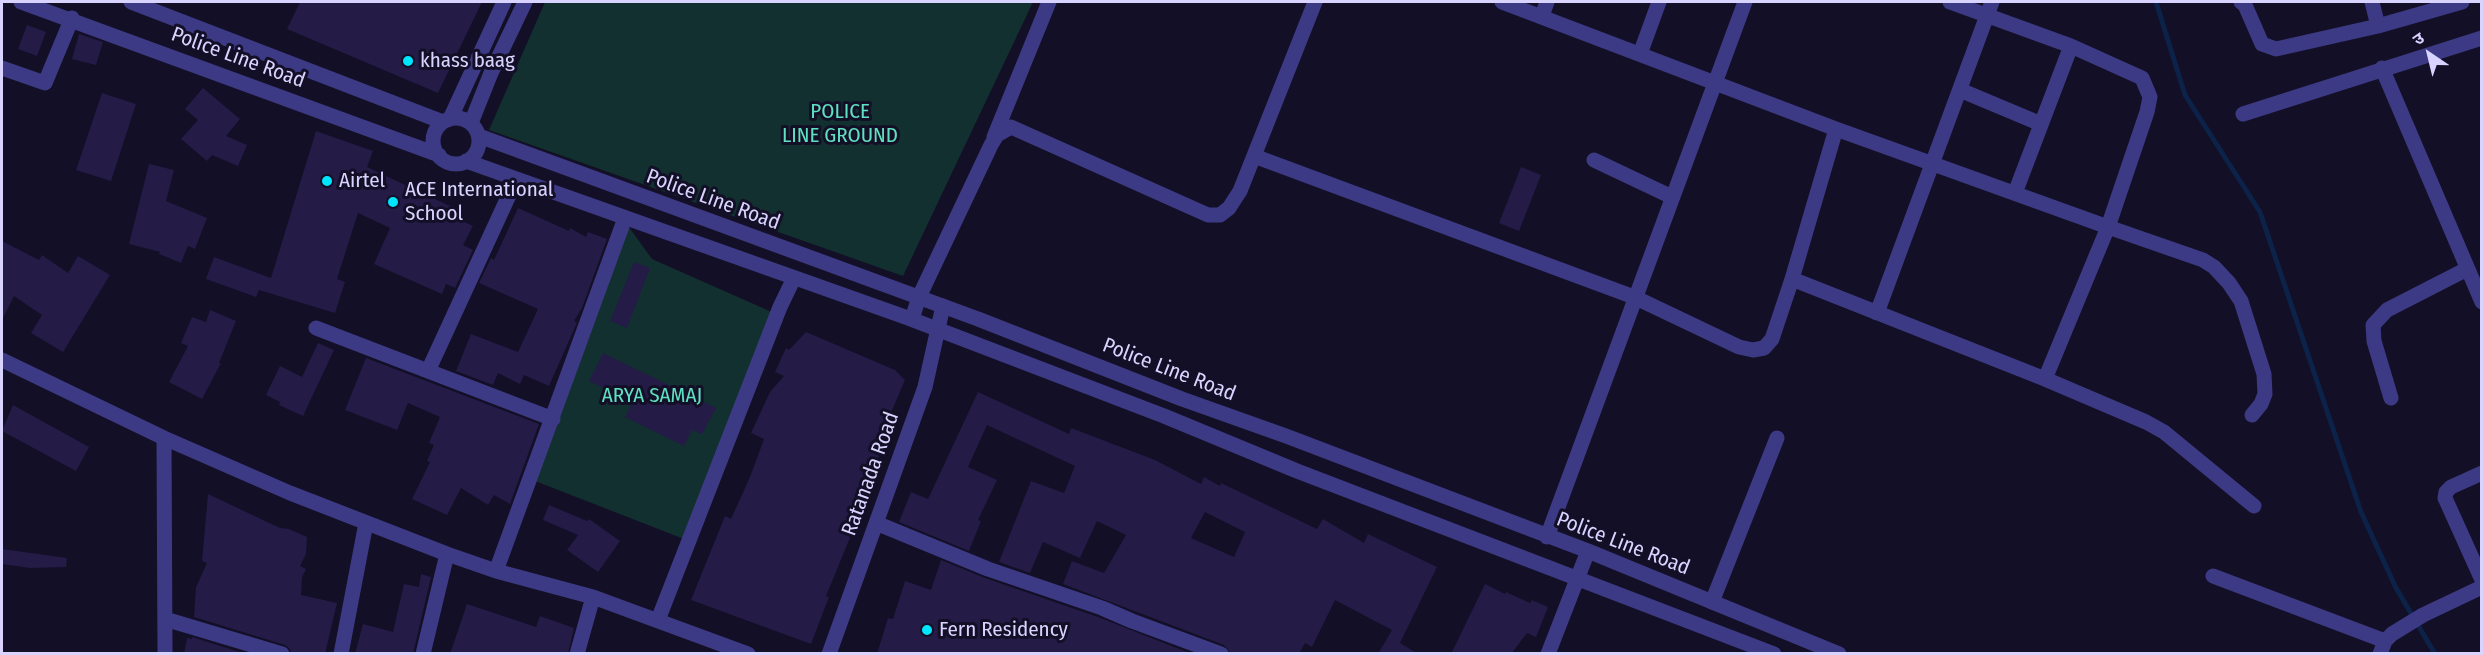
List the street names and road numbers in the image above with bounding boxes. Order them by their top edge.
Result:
street label: Police Line Road [168,22,308,94]
street label: Police Line Road [643,164,783,236]
street label: Police Line Road [1099,333,1239,407]
street label: Ratanada Road [837,409,905,539]
street label: Police Line Road [1553,507,1693,581]

